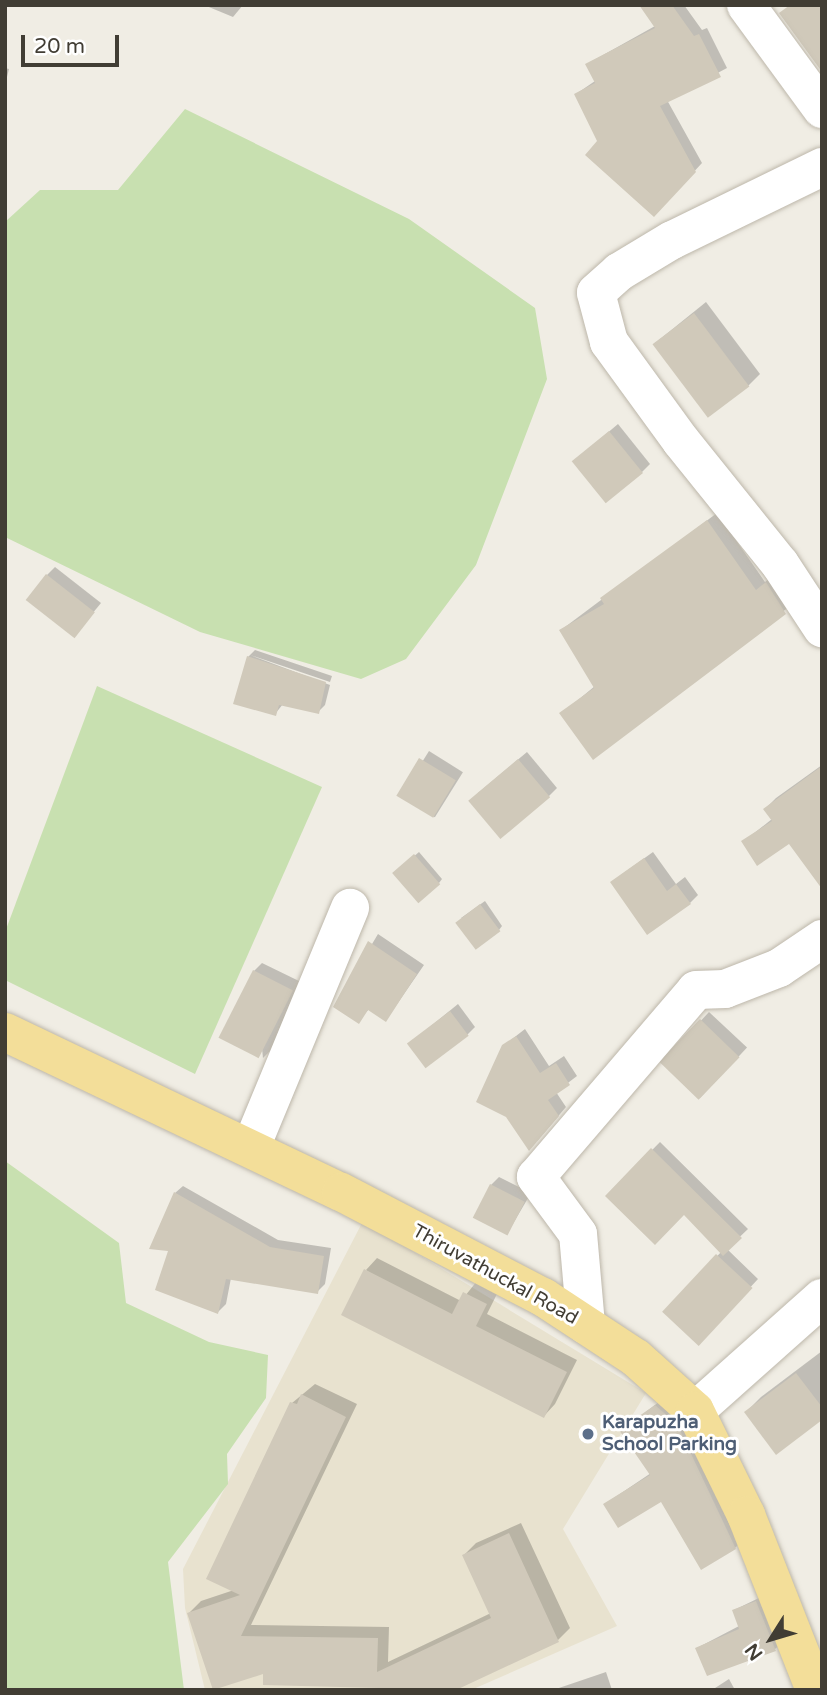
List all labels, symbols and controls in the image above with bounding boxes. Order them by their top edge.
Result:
scale bar [24,21,122,65]
text: 20 m [34,34,85,59]
street label: Thiruvathuckal Road [408,1220,582,1330]
place label: Karapuzha School Parking [602,1412,737,1456]
marker: Karapuzha School Parking [580,1426,596,1442]
north arrow [736,1604,806,1674]
text: N [741,1639,768,1664]

